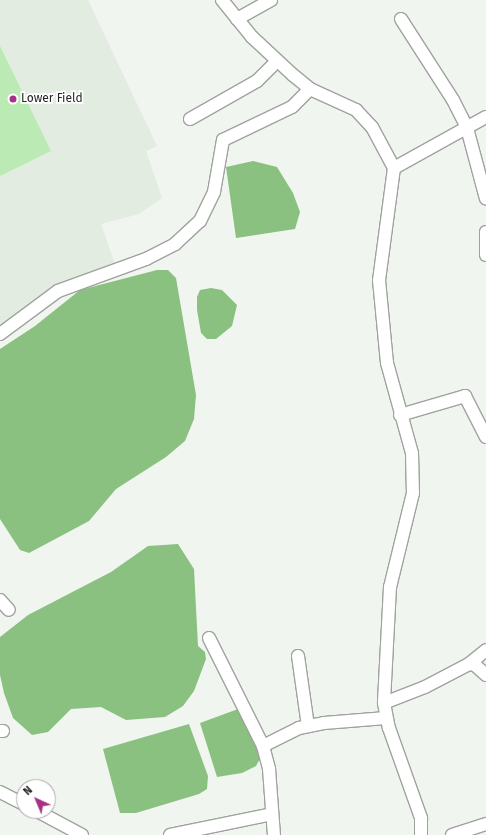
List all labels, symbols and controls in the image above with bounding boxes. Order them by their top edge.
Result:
place label: Lower Field [21,92,83,106]
marker: Lower Field [8,94,18,104]
north arrow [16,779,56,819]
text: N [21,784,35,798]

